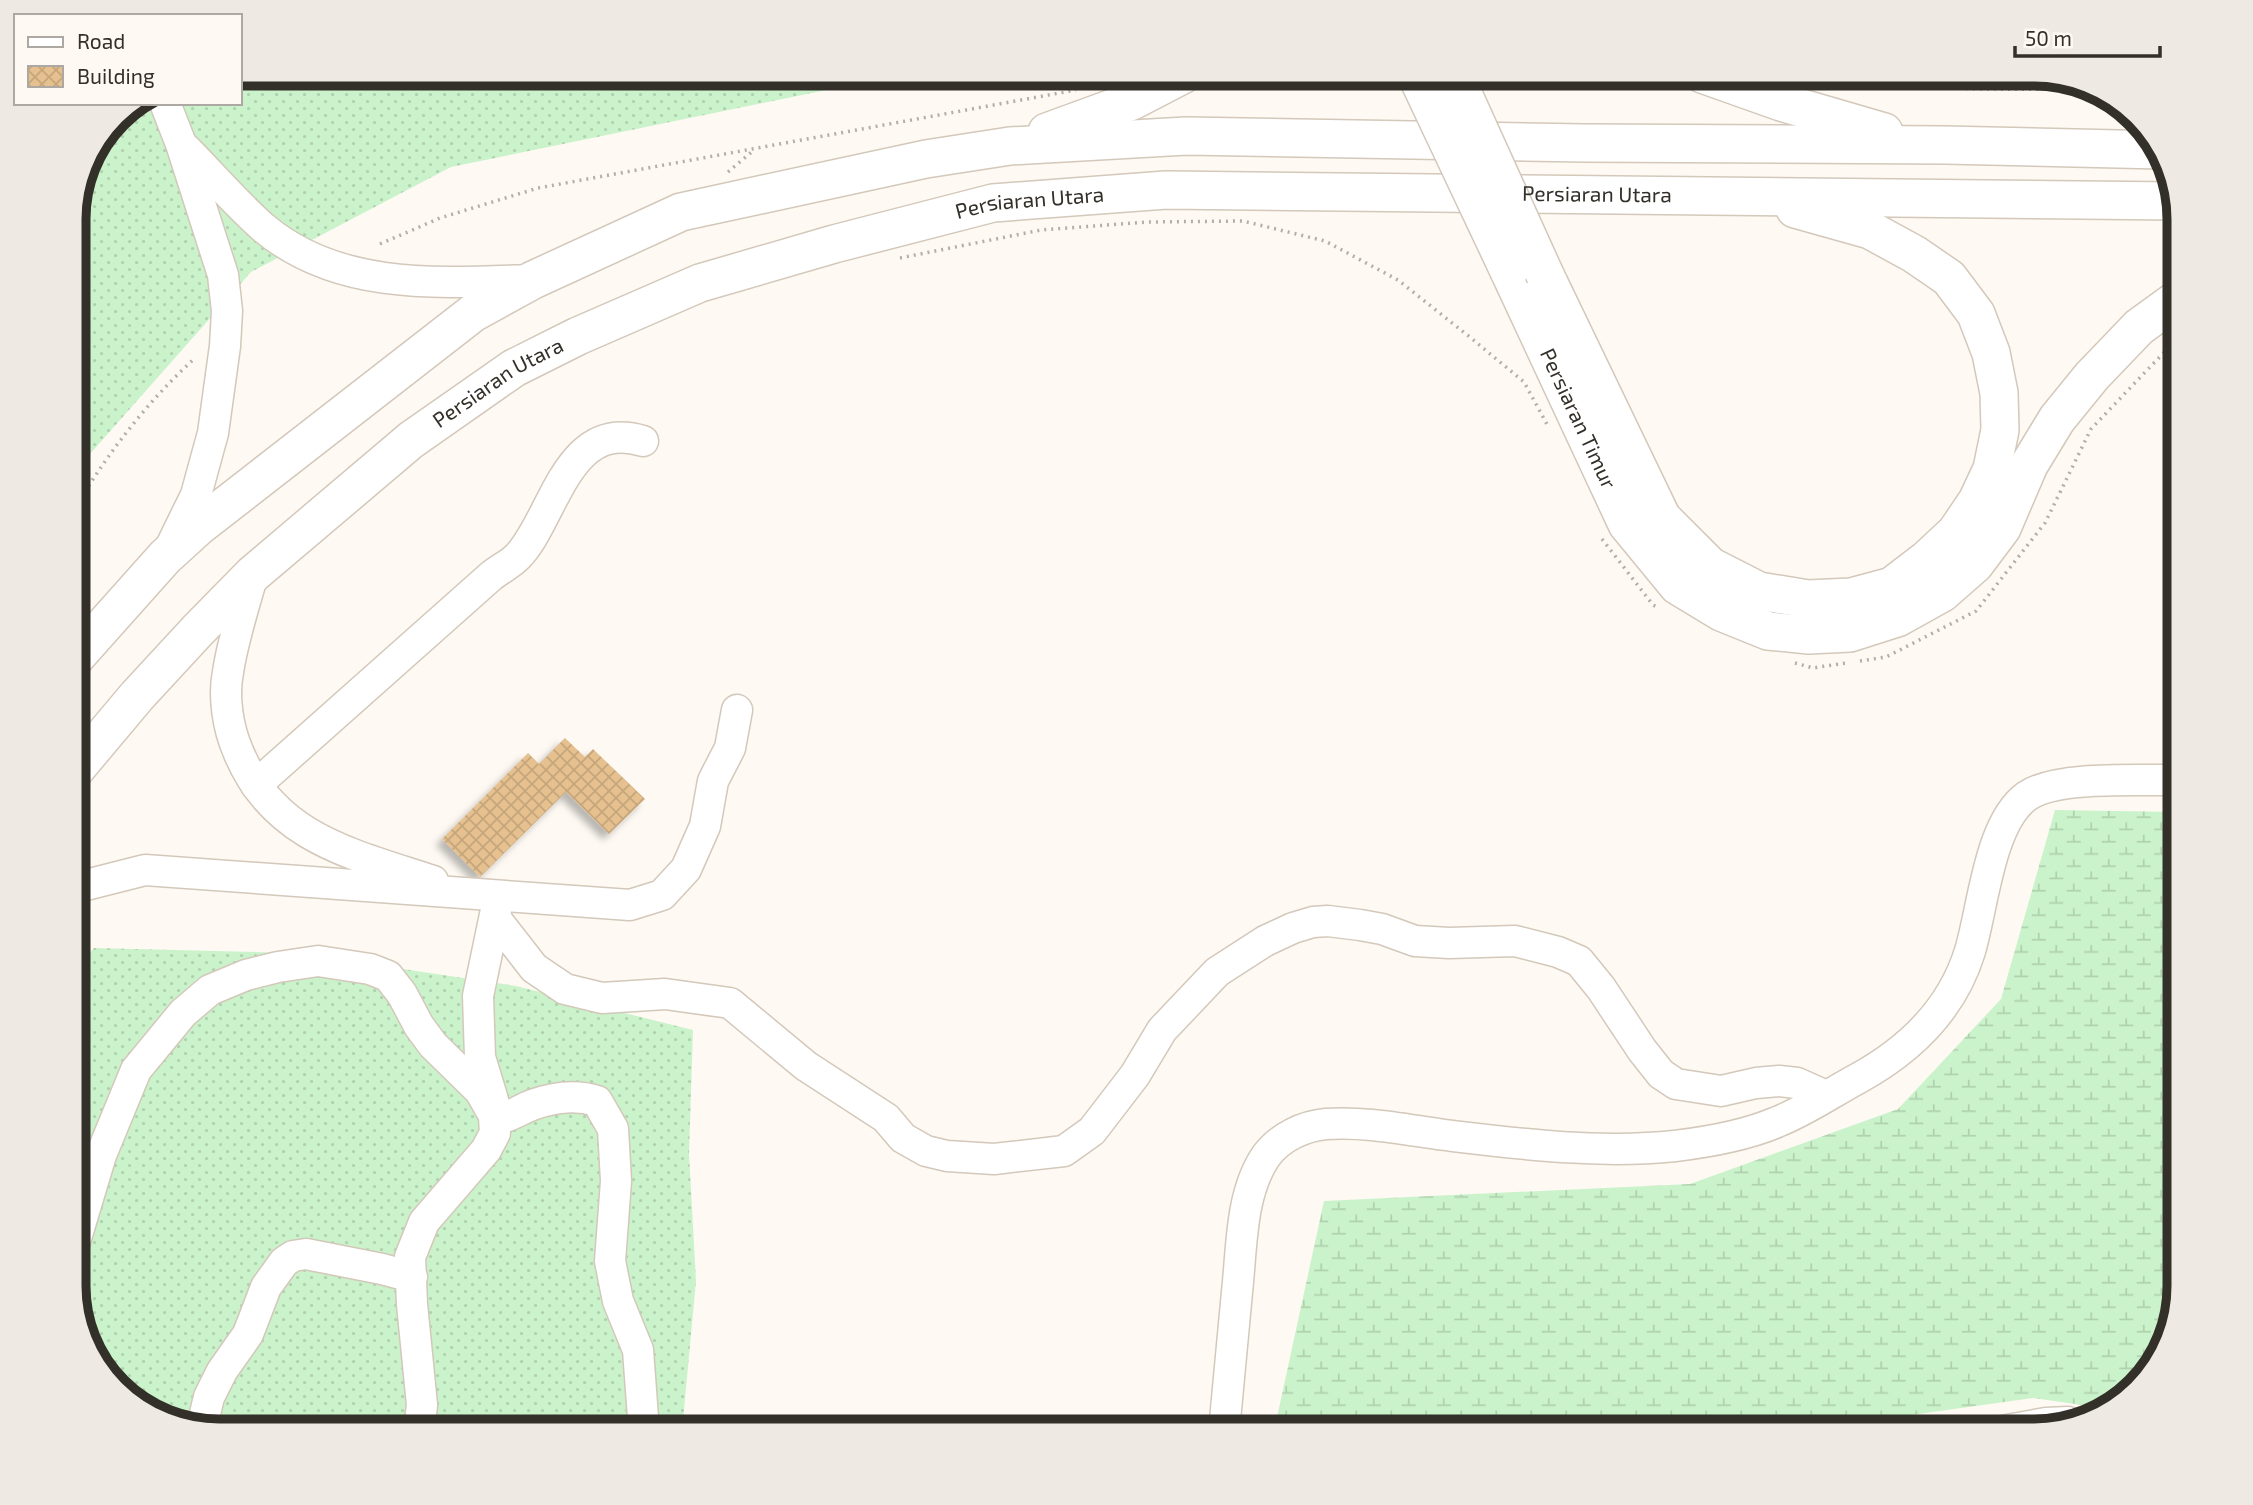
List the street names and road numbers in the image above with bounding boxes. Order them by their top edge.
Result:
street label: Persiaran Utara [1522,180,1672,207]
street label: Persiaran Utara [952,181,1105,223]
street label: Persiaran Utara [427,331,567,432]
street label: Persiaran Timur [1536,344,1623,493]

